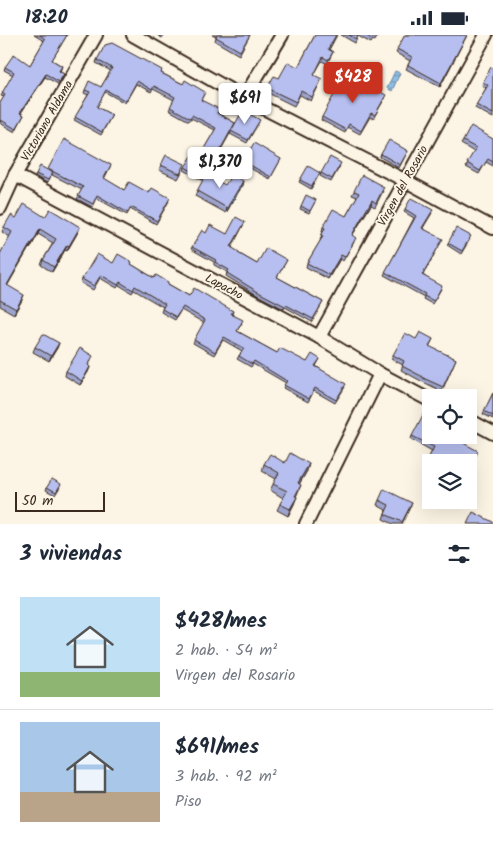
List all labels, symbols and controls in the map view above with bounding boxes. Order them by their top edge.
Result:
text: 18:20 [25,3,67,33]
pin: $428 [323,62,383,104]
text: $428 [335,65,371,90]
street label: Victoriano Aldama [16,77,78,165]
pin: $691 [215,83,275,125]
text: $691 [229,86,261,111]
street label: Virgen del Rosario [373,142,433,230]
pin: $1,370 [179,147,261,189]
text: $1,370 [198,150,242,175]
street label: Lapacho [202,269,246,305]
map controls [422,389,477,509]
button: locate [422,389,477,444]
button: layers [422,454,477,509]
scale bar [15,489,105,512]
text: 50 m [22,490,53,512]
text: 3 viviendas [20,538,122,571]
icon: filters [445,540,473,568]
text: $428/mes [175,605,267,638]
icon: home [60,617,120,677]
text: 2 hab. · 54 m² [175,638,277,663]
text: Virgen del Rosario [175,663,295,688]
text: $691/mes [175,731,259,764]
icon: home [60,742,120,802]
text: 3 hab. · 92 m² [175,764,277,789]
text: Piso [175,789,202,814]

